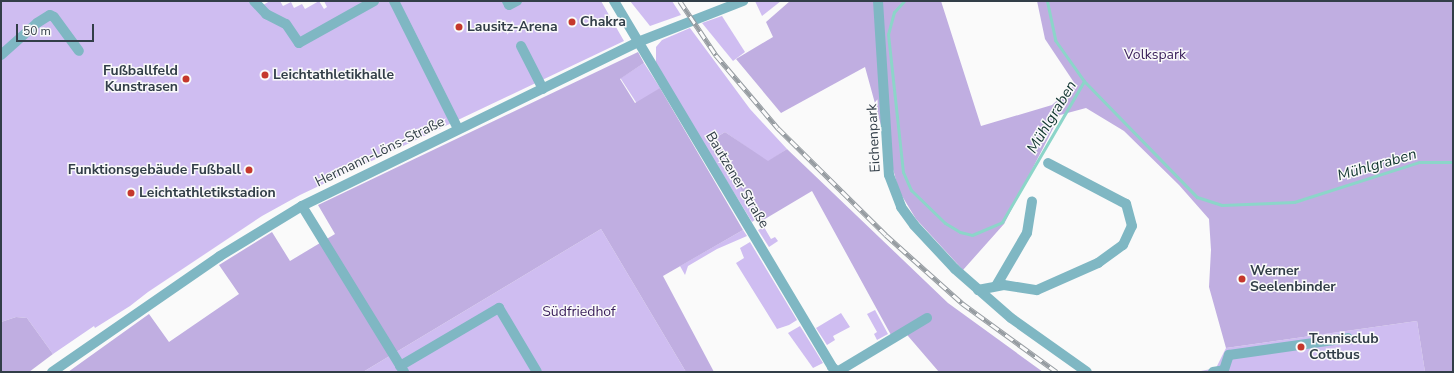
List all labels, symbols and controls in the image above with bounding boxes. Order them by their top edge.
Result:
place label: Chakra [580,14,626,30]
scale bar [18,16,96,42]
marker: Chakra [567,17,577,27]
place label: Lausitz-Arena [467,19,558,35]
marker: Lausitz-Arena [454,22,464,32]
text: 50 m [23,23,51,39]
park label: Volkspark [1124,47,1186,63]
place label: Fußballfeld Kunstrasen [103,63,178,96]
place label: Leichtathletikhalle [273,67,394,83]
marker: Leichtathletikhalle [260,70,270,80]
marker: Fußballfeld Kunstrasen [181,74,191,84]
water label: Mühlgraben [1023,77,1081,157]
street label: Eichenpark [864,103,884,173]
street label: Hermann-Löns-Straße [313,113,447,191]
street label: Bautzener Straße [702,129,772,231]
water label: Mühlgraben [1335,145,1419,185]
place label: Funktionsgebäude Fußball [68,162,241,178]
marker: Funktionsgebäude Fußball [244,165,254,175]
place label: Leichtathletikstadion [139,185,276,201]
marker: Leichtathletikstadion [126,188,136,198]
place label: Werner Seelenbinder [1250,263,1336,296]
marker: Werner Seelenbinder [1237,274,1247,284]
park label: Südfriedhof [542,304,616,320]
place label: Tennisclub Cottbus [1309,331,1379,364]
marker: Tennisclub Cottbus [1296,342,1306,352]

